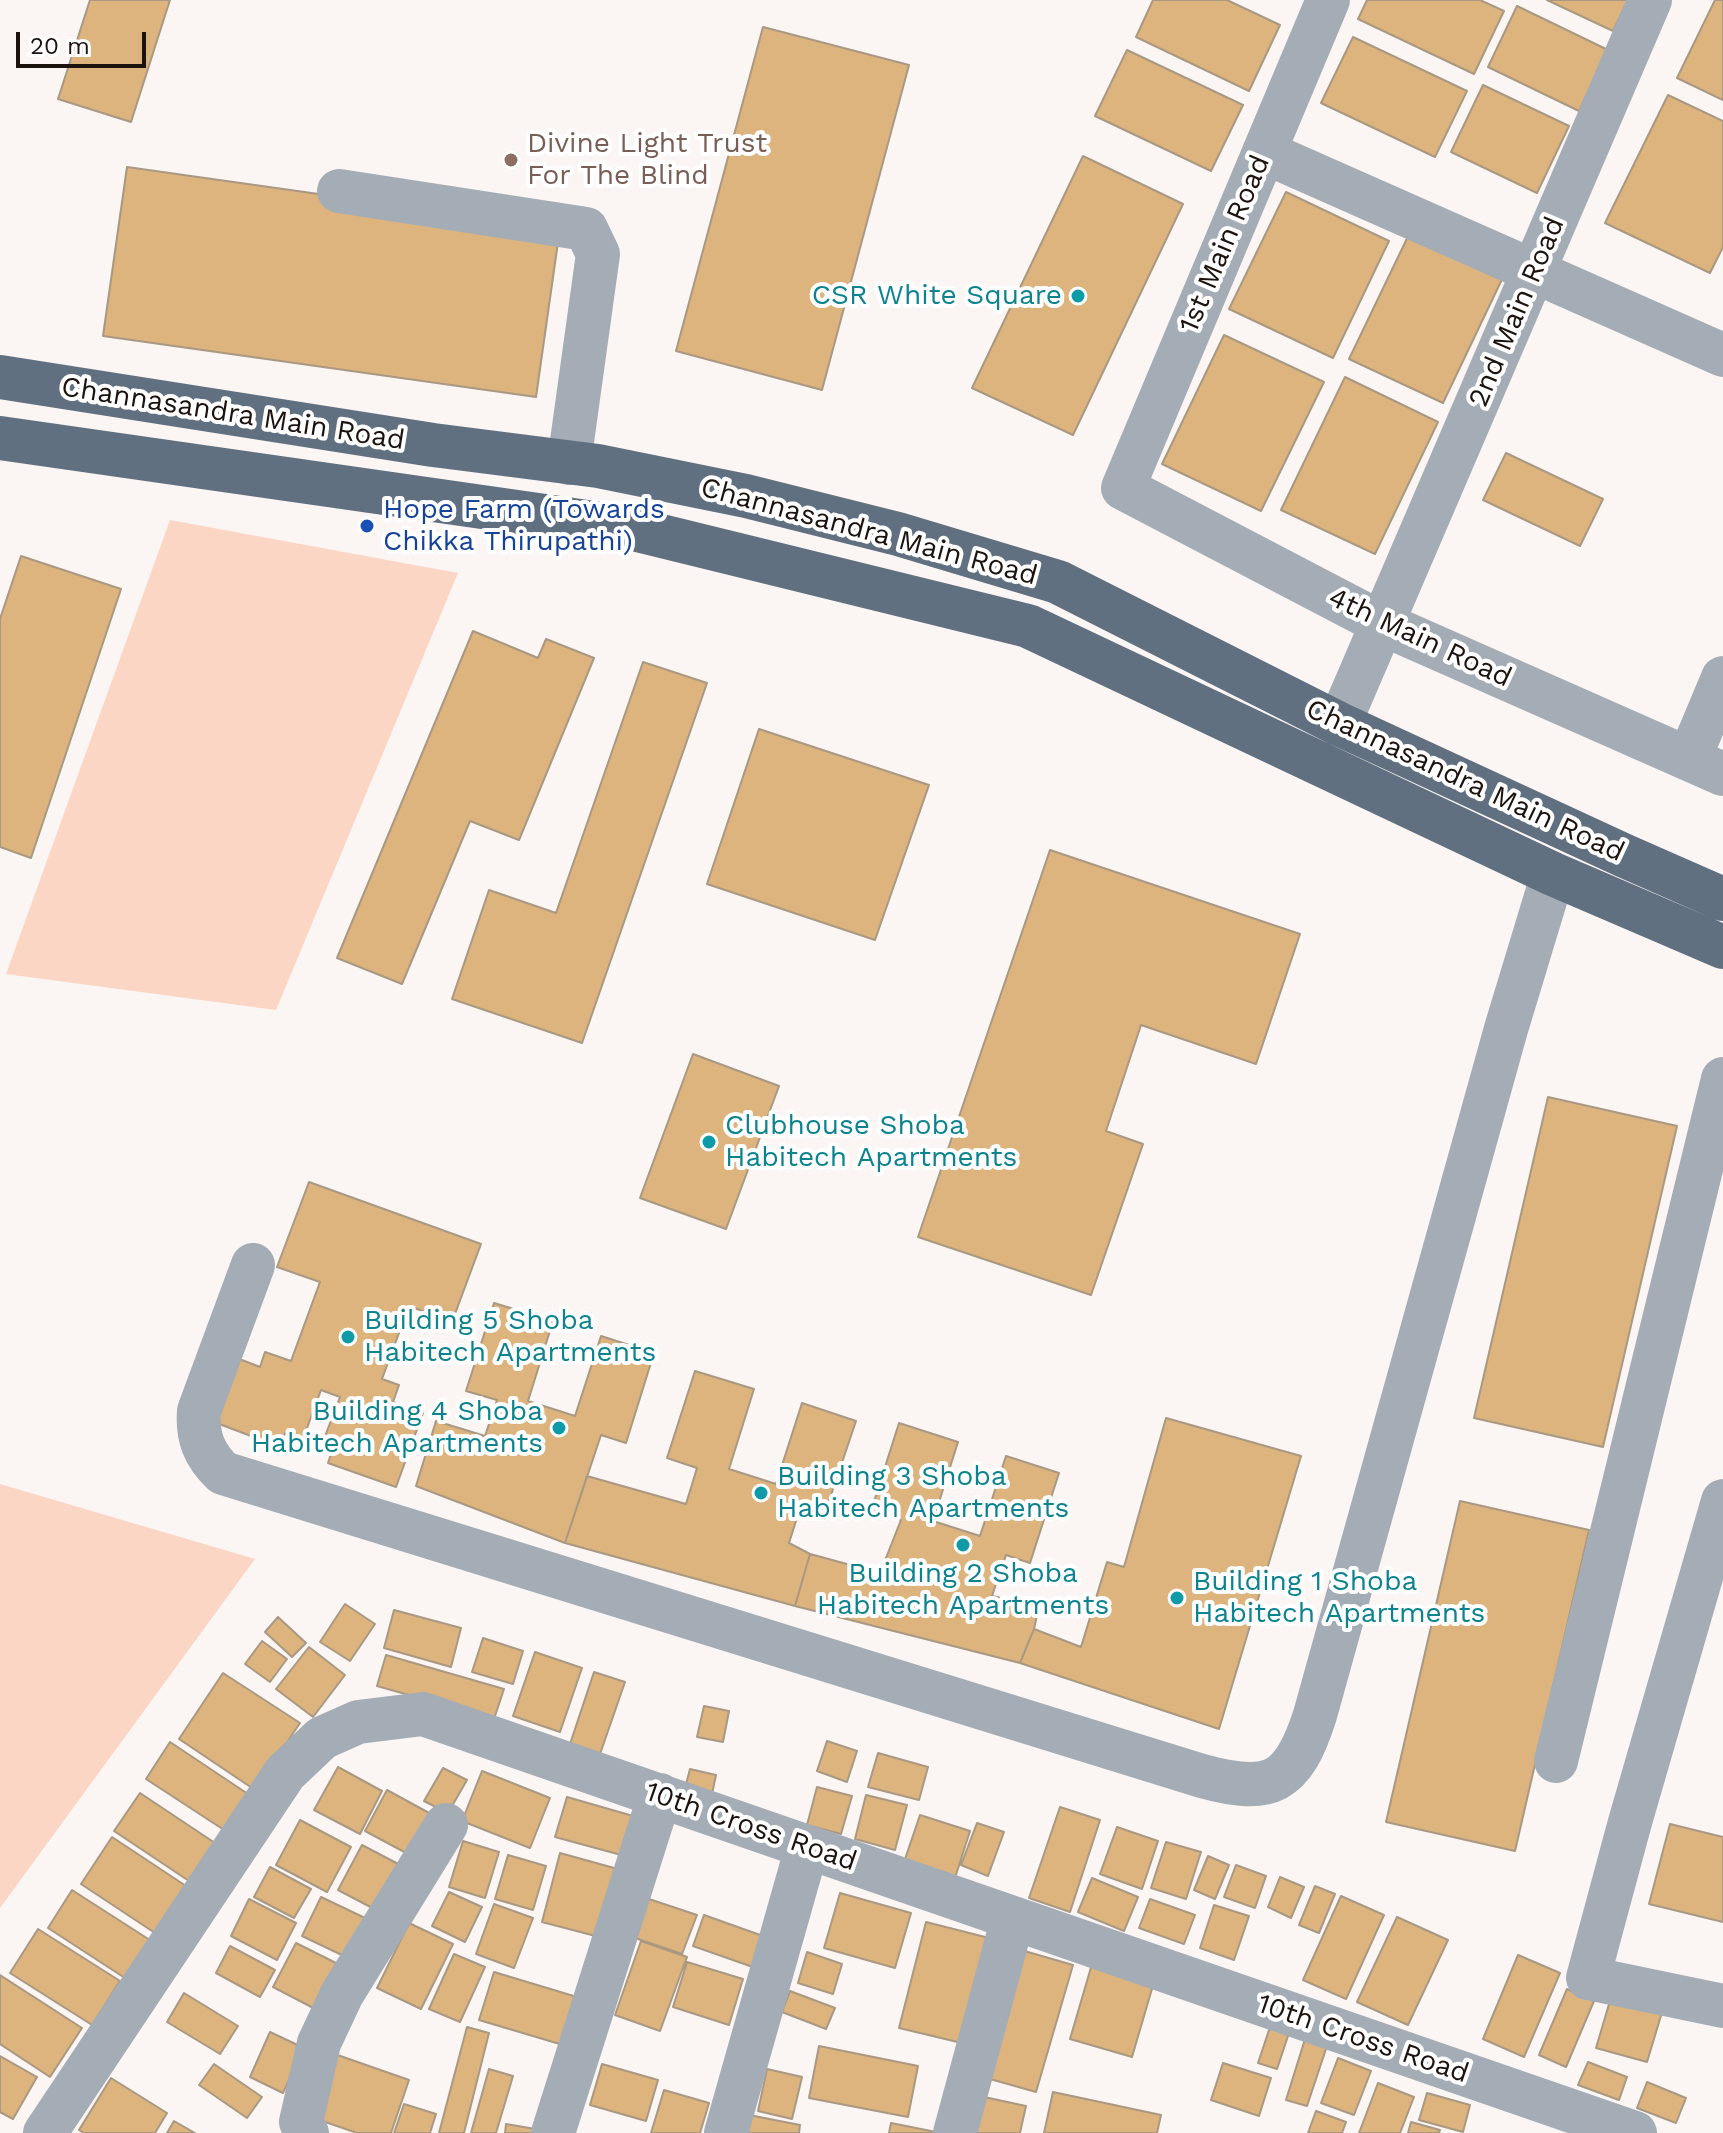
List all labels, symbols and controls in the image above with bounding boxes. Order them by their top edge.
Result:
scale bar [20,16,150,66]
text: 20 m [30,32,90,60]
place label: Divine Light Trust For The Blind [527,127,767,193]
street label: 1st Main Road [1173,150,1277,338]
marker: Divine Light Trust For The Blind [502,151,520,169]
street label: 2nd Main Road [1462,212,1572,412]
place label: CSR White Square [812,279,1062,313]
marker: CSR White Square [1069,287,1087,305]
street label: Channasandra Main Road [59,370,407,458]
street label: Channasandra Main Road [697,471,1041,593]
place label: Hope Farm (Towards Chikka Thirupathi) [383,493,665,559]
marker: Hope Farm (Towards Chikka Thirupathi) [358,517,376,535]
street label: 4th Main Road [1323,581,1517,695]
street label: Channasandra Main Road [1301,692,1629,870]
place label: Clubhouse Shoba Habitech Apartments [725,1109,1017,1175]
marker: Clubhouse Shoba Habitech Apartments [700,1133,718,1151]
place label: Building 5 Shoba Habitech Apartments [364,1304,656,1370]
marker: Building 5 Shoba Habitech Apartments [339,1328,357,1346]
place label: Building 4 Shoba Habitech Apartments [251,1395,543,1461]
marker: Building 4 Shoba Habitech Apartments [550,1419,568,1437]
place label: Building 3 Shoba Habitech Apartments [777,1460,1069,1526]
marker: Building 3 Shoba Habitech Apartments [752,1484,770,1502]
marker: Building 2 Shoba Habitech Apartments [954,1536,972,1554]
place label: Building 2 Shoba Habitech Apartments [817,1557,1109,1623]
place label: Building 1 Shoba Habitech Apartments [1193,1565,1485,1631]
marker: Building 1 Shoba Habitech Apartments [1168,1589,1186,1607]
street label: 10th Cross Road [641,1775,861,1879]
street label: 10th Cross Road [1253,1987,1473,2091]

